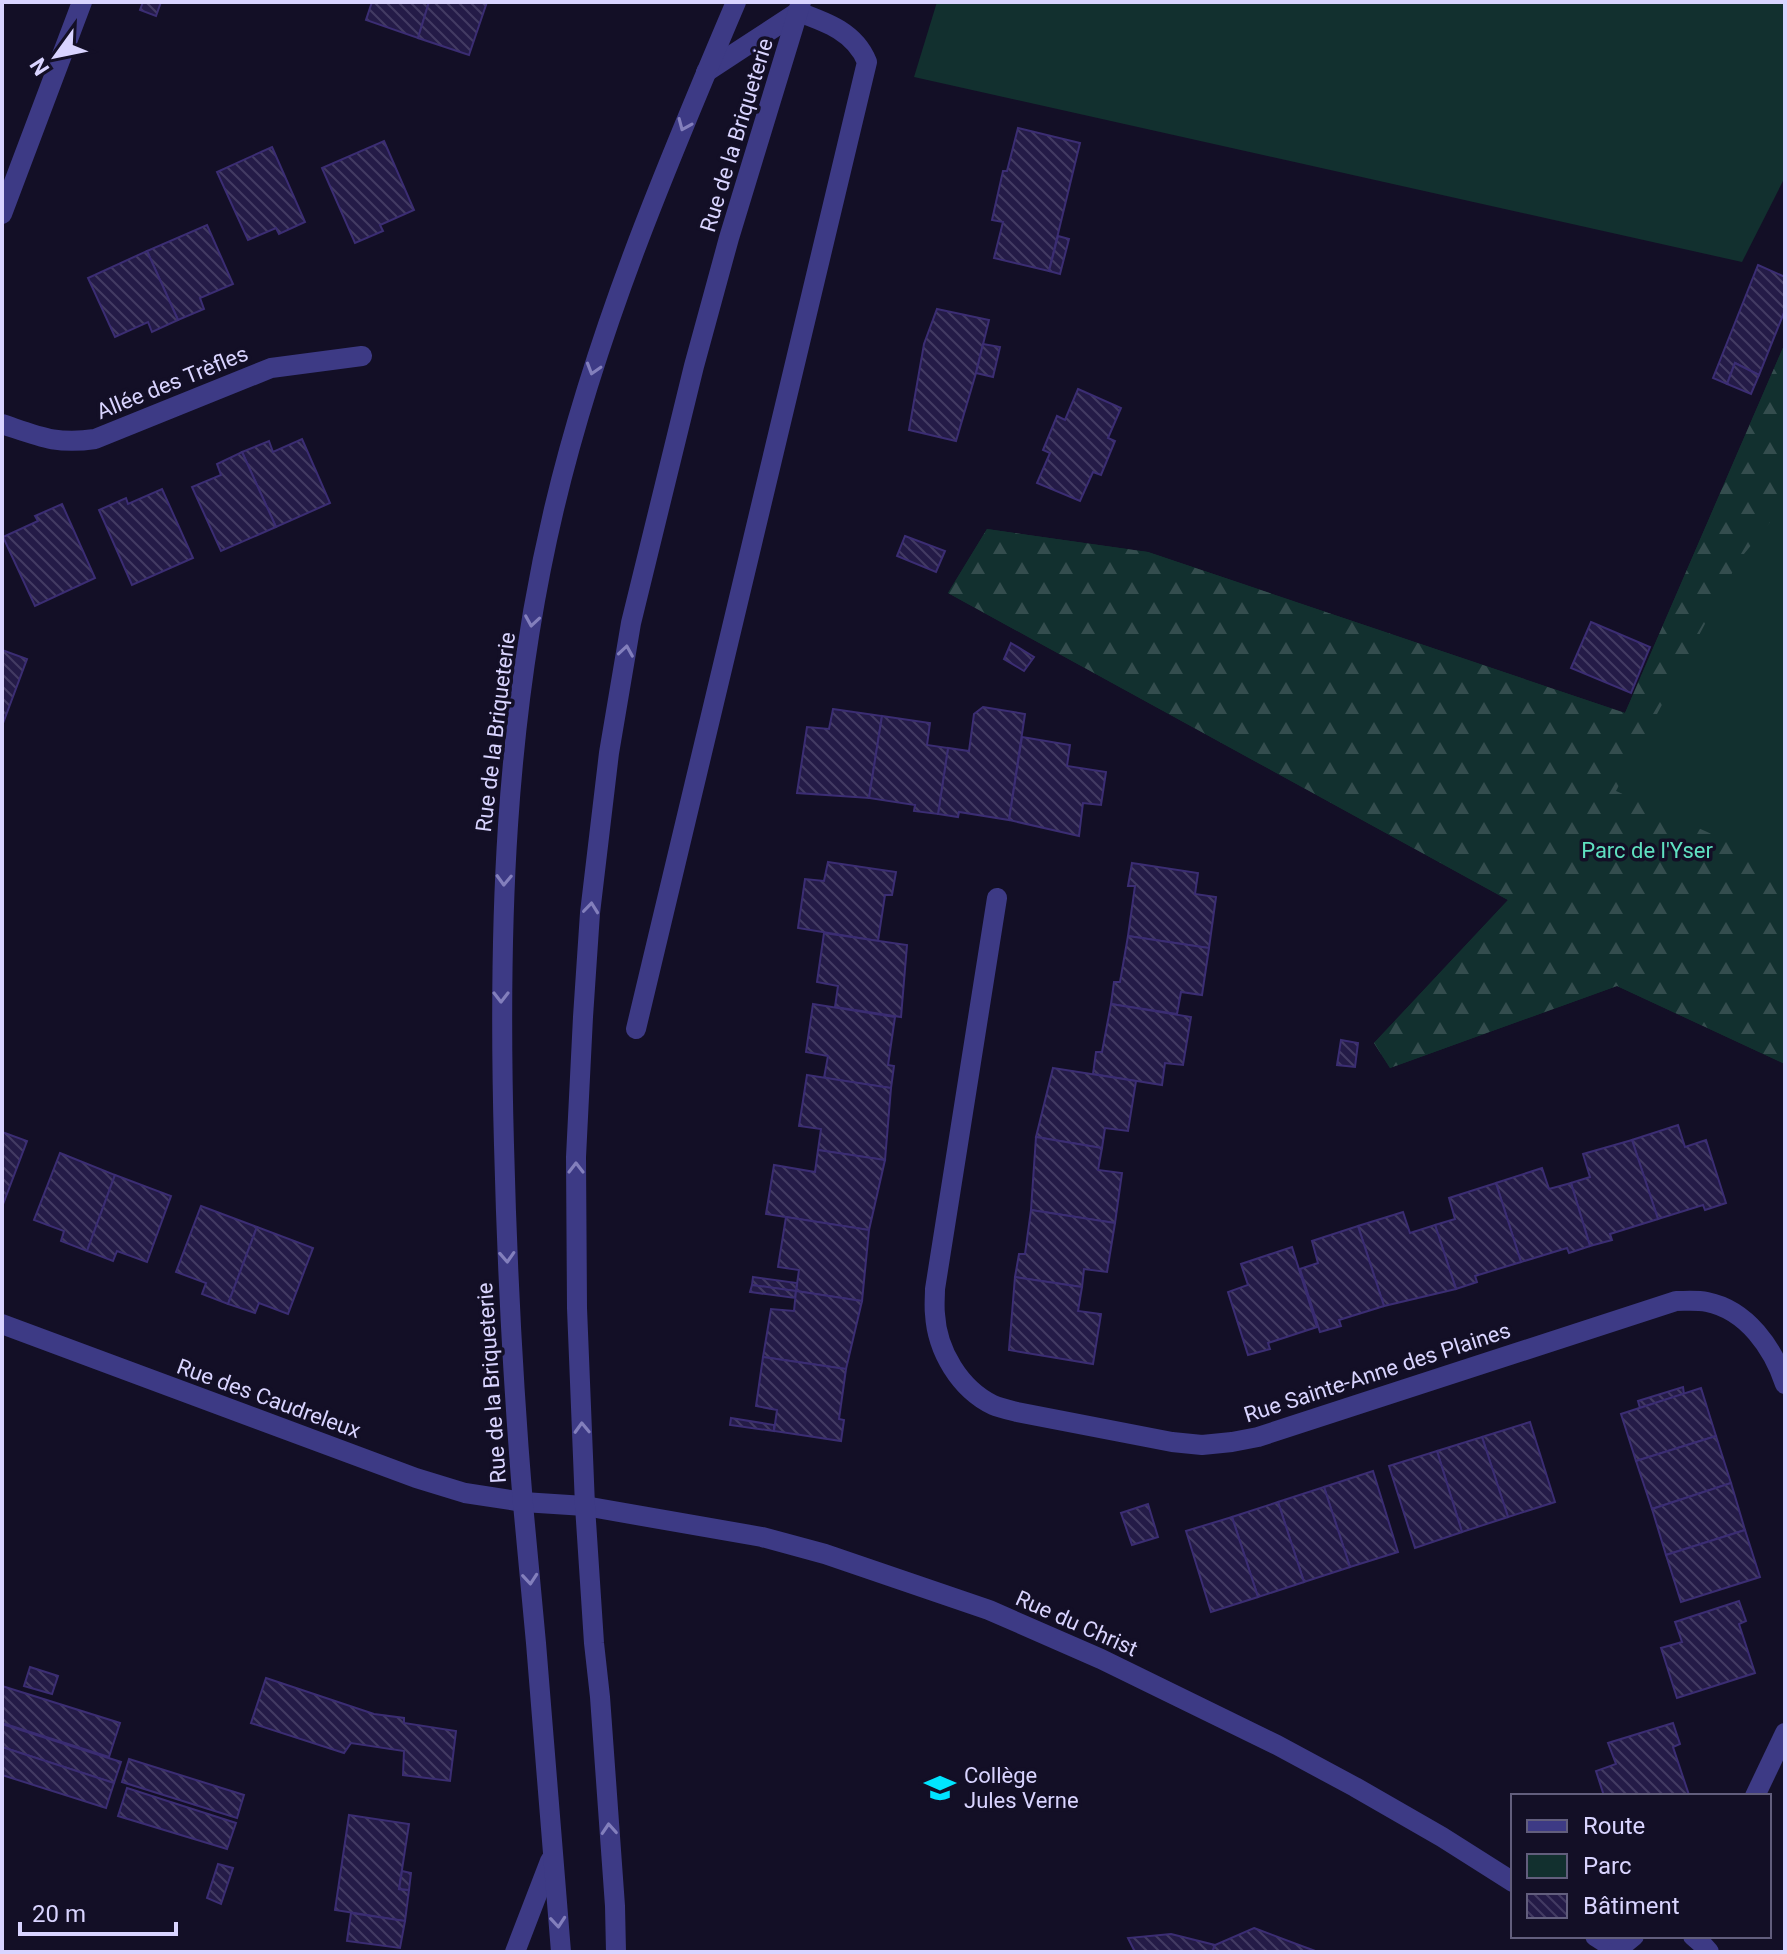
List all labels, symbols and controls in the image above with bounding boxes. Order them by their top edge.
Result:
north arrow [16,16,96,96]
street label: Rue de la Briqueterie [695,35,778,235]
text: N [25,53,54,80]
one-way arrow [677,117,693,132]
street label: Allée des Trèfles [93,341,252,424]
one-way arrow [586,362,602,375]
one-way arrow [524,615,541,628]
street label: Rue de la Briqueterie [471,631,520,833]
one-way arrow [617,644,634,658]
park label: Parc de l'Yser [1581,838,1713,863]
one-way arrow [496,874,513,887]
one-way arrow [582,901,599,914]
one-way arrow [492,991,510,1004]
one-way arrow [567,1161,585,1174]
one-way arrow [498,1251,515,1264]
street label: Rue de la Briqueterie [472,1282,511,1484]
street label: Rue Sainte-Anne des Plaines [1241,1318,1514,1427]
street label: Rue des Caudreleux [174,1354,364,1443]
one-way arrow [573,1421,590,1434]
one-way arrow [522,1573,539,1586]
street label: Rue du Christ [1012,1585,1142,1661]
place label: Collège Jules Verne [964,1763,1079,1813]
school or university icon: Collège Jules Verne [923,1771,957,1805]
legend [1511,1794,1771,1938]
text: Route [1583,1812,1645,1840]
one-way arrow [601,1822,618,1835]
text: Parc [1583,1852,1632,1880]
scale bar [20,1886,176,1936]
text: Bâtiment [1583,1892,1680,1920]
text: 20 m [32,1900,86,1928]
one-way arrow [549,1916,566,1929]

